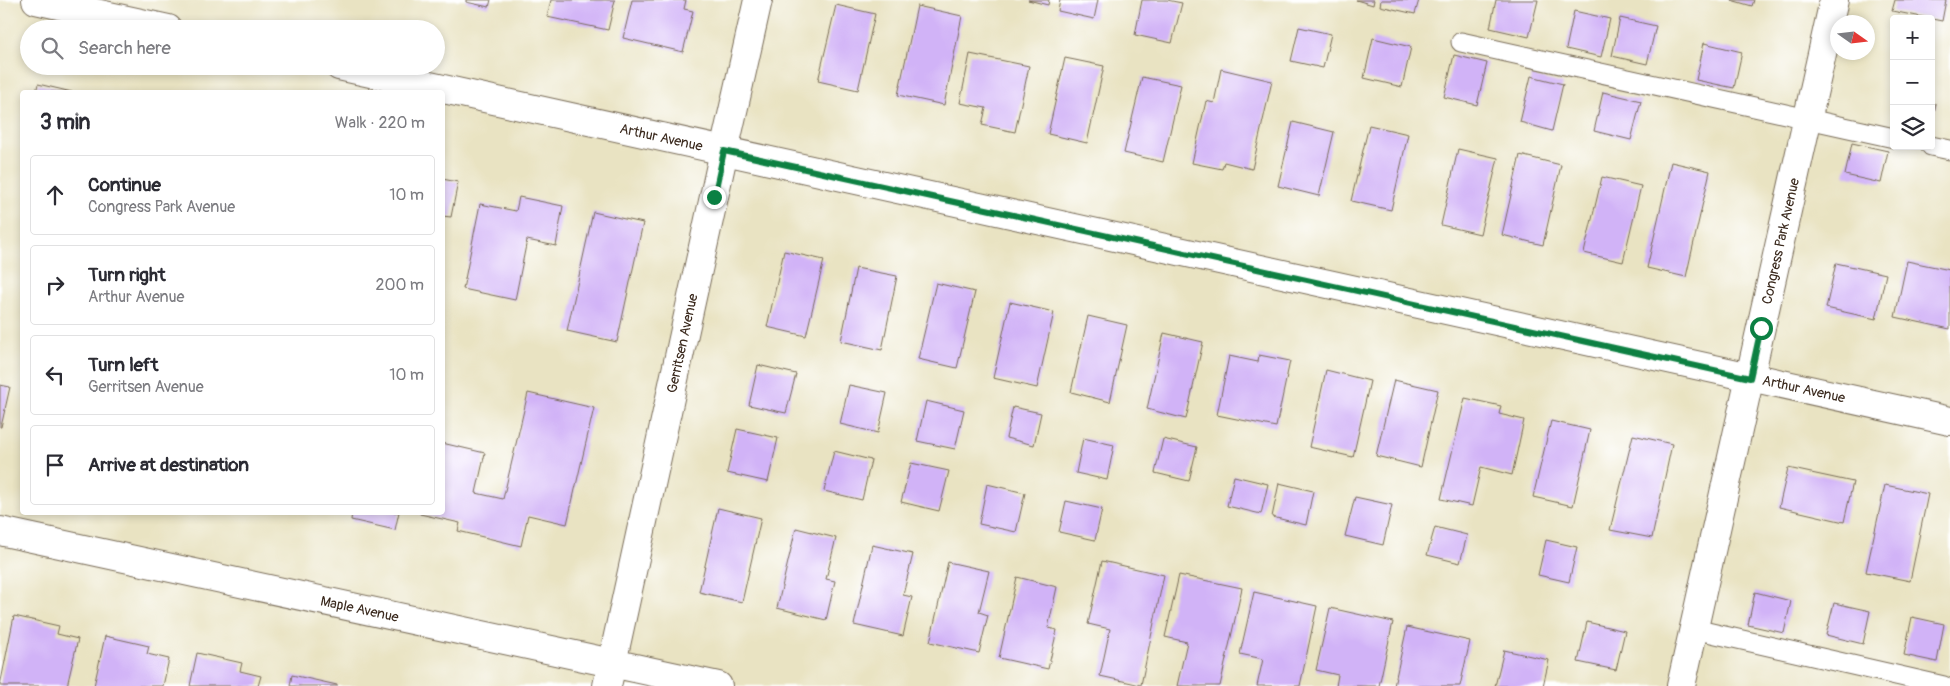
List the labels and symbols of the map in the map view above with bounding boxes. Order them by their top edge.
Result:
north arrow [1830,15,1875,60]
street label: Arthur Avenue [618,120,704,155]
street label: Congress Park Avenue [1758,176,1803,306]
route end [703,186,726,209]
street label: Gerritsen Avenue [663,292,702,395]
route start [1750,317,1773,340]
street label: Arthur Avenue [1761,372,1847,407]
street label: Maple Avenue [319,592,400,626]

